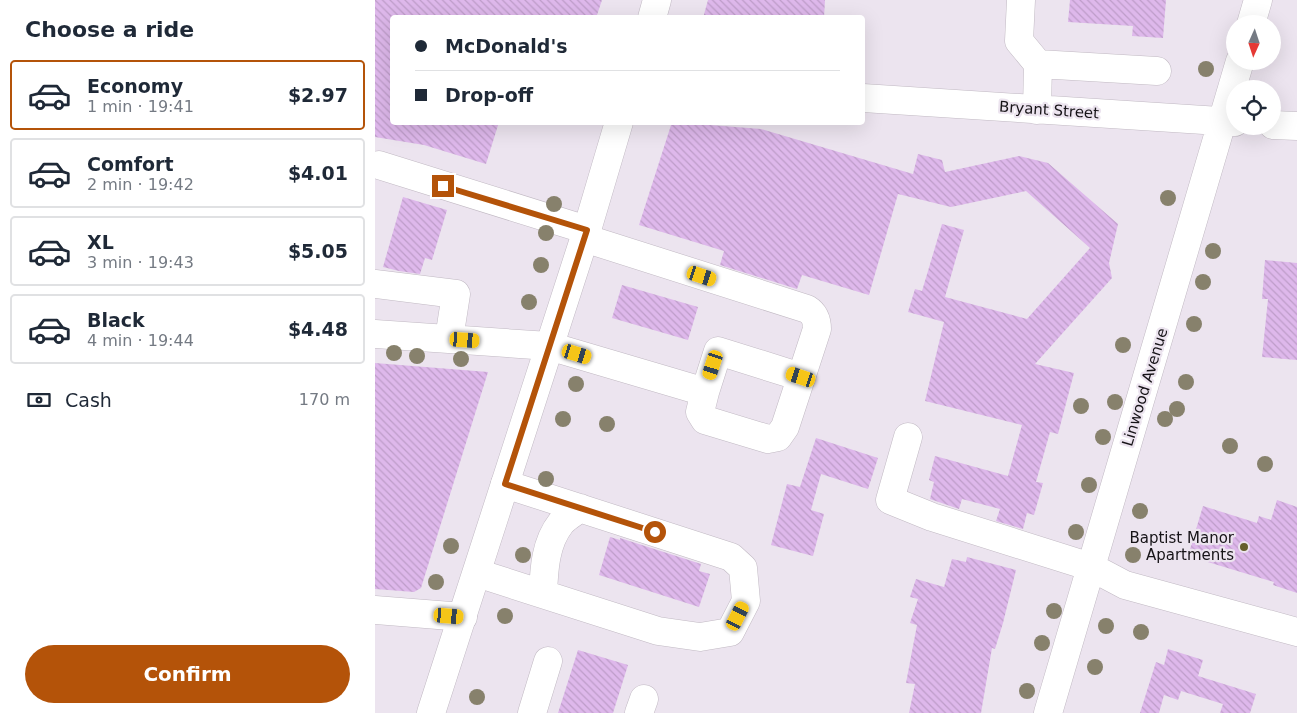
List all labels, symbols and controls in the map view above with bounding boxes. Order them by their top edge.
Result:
north arrow [1226,15,1281,70]
map controls [1226,15,1281,135]
text: Choose a ride [25,17,194,42]
text: McDonald's [445,35,568,57]
icon: car [27,73,72,118]
text: Economy [87,75,183,97]
button: locate [1226,80,1281,135]
text: $2.97 [288,84,348,106]
text: Drop-off [445,84,533,106]
text: 1 min · 19:41 [87,97,194,116]
street label: Bryant Street [998,98,1100,122]
icon: car [27,151,72,196]
text: Comfort [87,153,174,175]
text: $4.01 [288,162,348,184]
text: 2 min · 19:42 [87,175,194,194]
route end [432,175,454,197]
icon: car [27,229,72,274]
text: XL [87,231,114,253]
text: $5.05 [288,240,348,262]
text: 3 min · 19:43 [87,253,194,272]
car [685,264,718,288]
icon: car [27,307,72,352]
text: Black [87,309,145,331]
text: $4.48 [288,318,348,340]
street label: Linwood Avenue [1118,326,1172,448]
text: 4 min · 19:44 [87,331,194,350]
car [449,331,480,349]
car [560,342,593,366]
car [701,348,724,382]
car [784,365,817,389]
icon: cash [25,386,53,414]
text: Cash [65,389,112,411]
text: 170 m [299,390,350,409]
route start [644,521,666,543]
place label: Baptist Manor Apartments [1129,529,1235,564]
marker: Baptist Manor Apartments [1238,541,1250,553]
car [724,599,751,633]
car [433,607,464,625]
button: Confirm [25,645,350,703]

